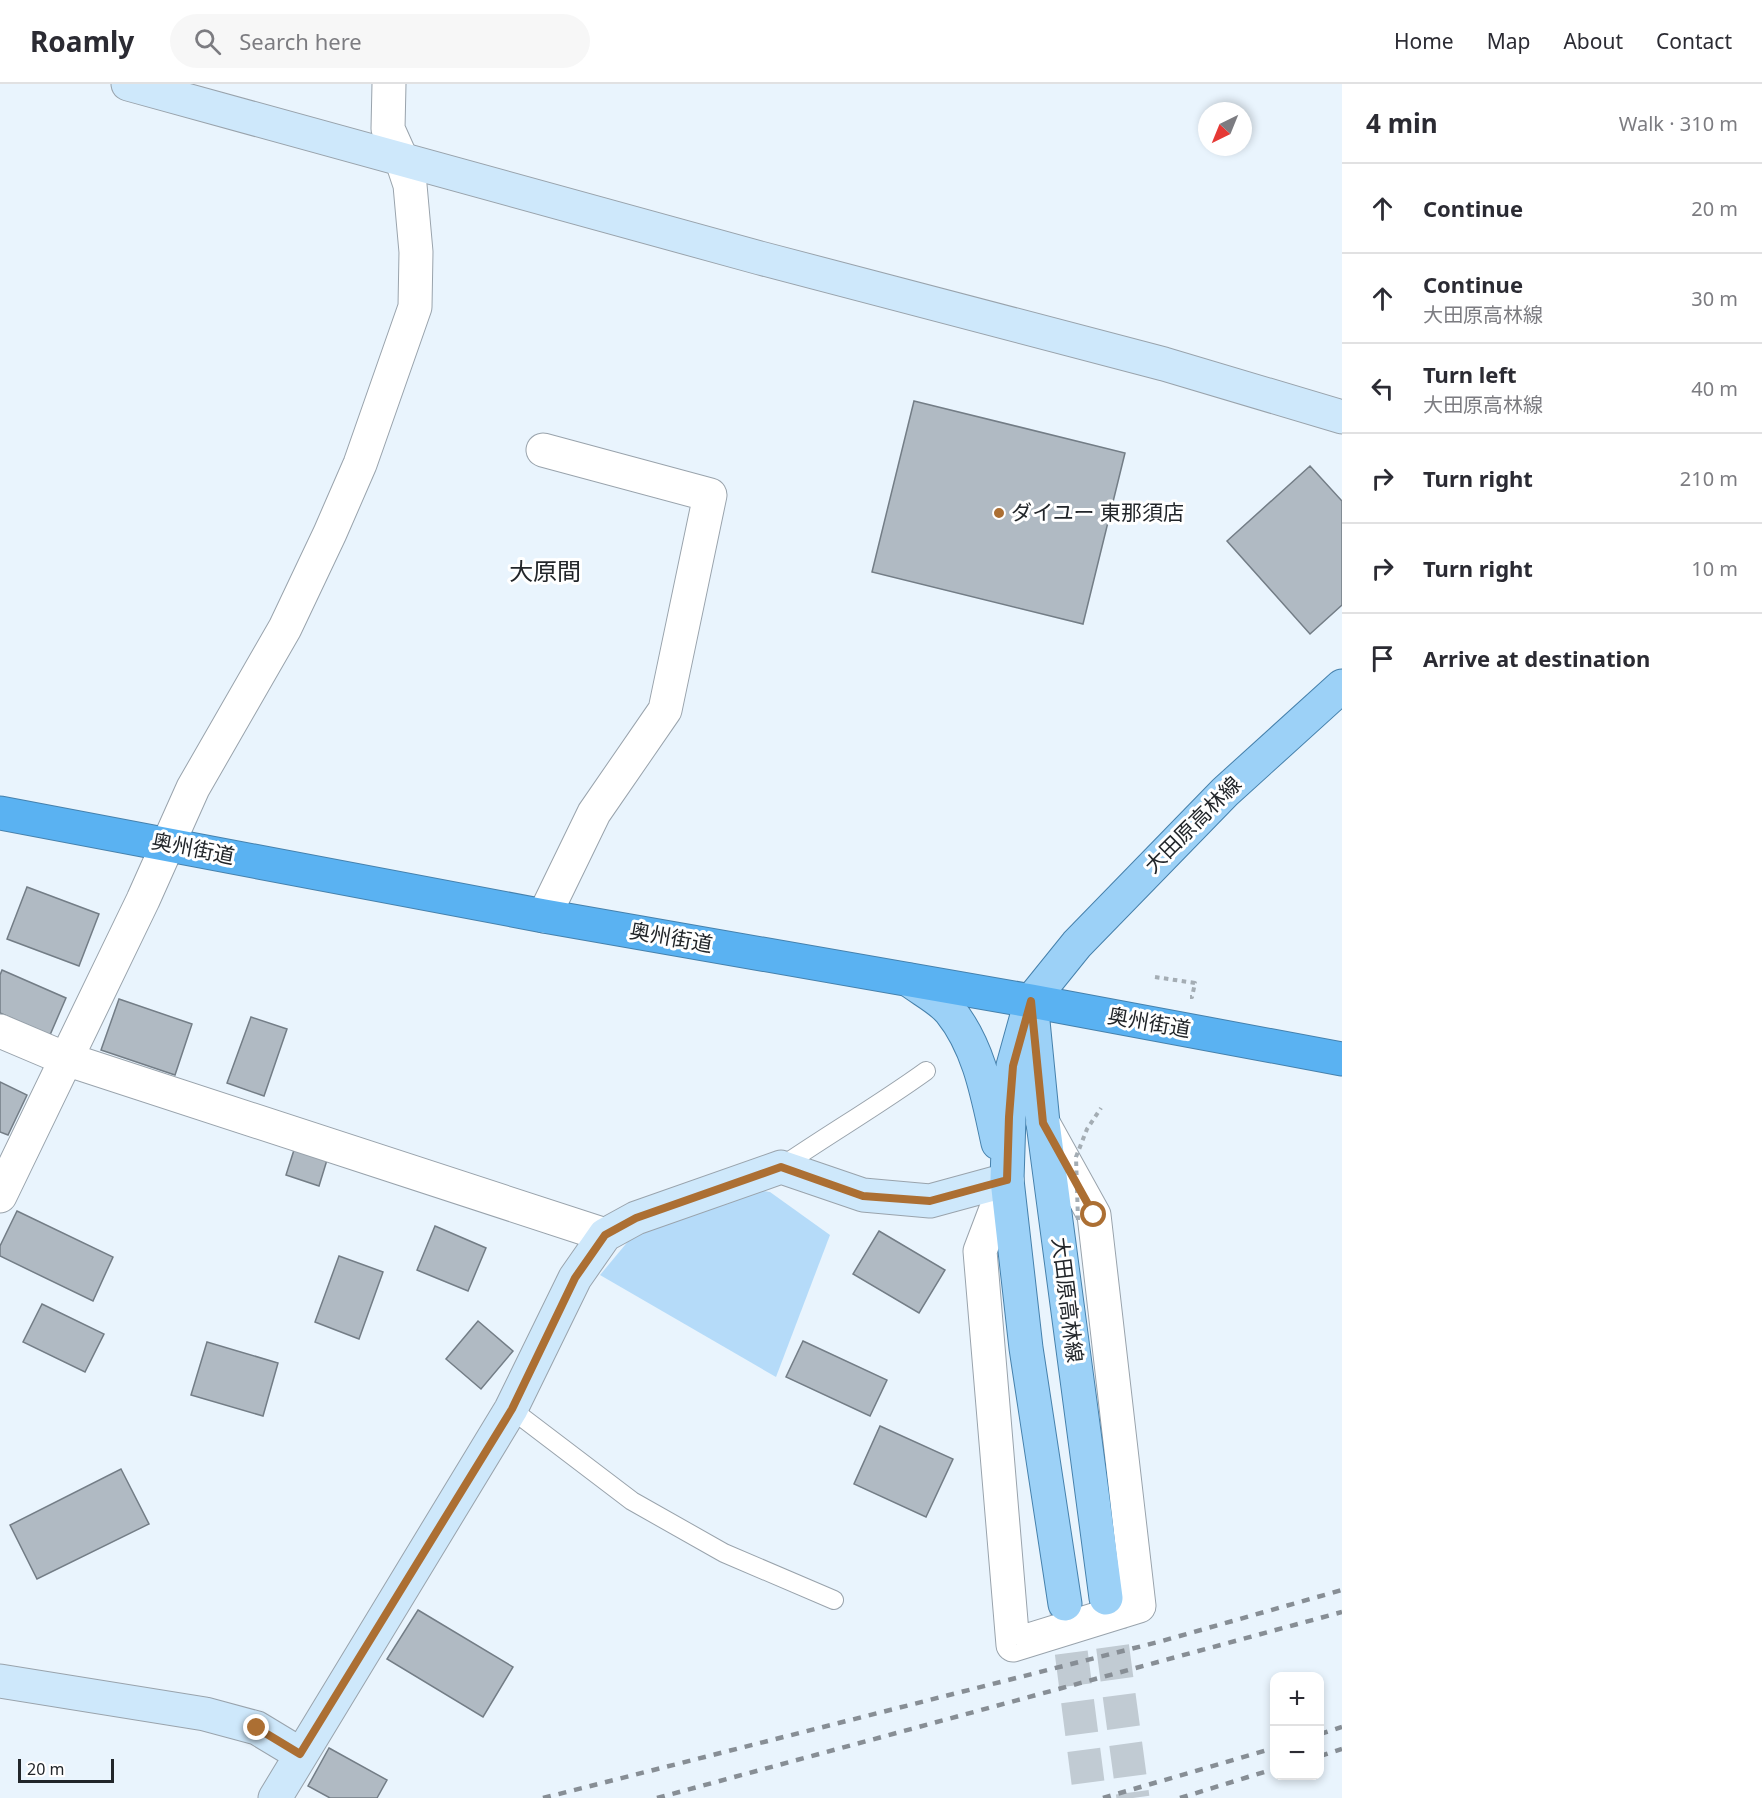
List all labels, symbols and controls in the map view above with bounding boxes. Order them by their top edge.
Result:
search box [170,14,590,68]
text: Roamly [30,22,134,60]
icon: search [191,25,224,58]
text: Search here [239,26,362,56]
text: Home [1394,27,1454,55]
text: Map [1487,27,1530,55]
text: About [1563,27,1623,55]
text: Contact [1656,27,1732,55]
north arrow [1198,102,1252,156]
text: 4 min [1366,105,1438,141]
text: Walk · 310 m [1619,110,1738,137]
icon: ahead [1366,192,1399,225]
text: Continue [1423,193,1523,223]
text: 20 m [1691,195,1738,222]
text: Continue [1423,269,1523,299]
icon: ahead [1366,282,1399,315]
text: 30 m [1691,285,1738,312]
text: 大田原高林線 [1423,301,1543,328]
text: Turn left [1423,359,1517,389]
icon: left [1366,372,1399,405]
text: 40 m [1691,375,1738,402]
text: 大田原高林線 [1423,391,1543,418]
icon: right [1366,462,1399,495]
text: Turn right [1423,463,1533,493]
text: 210 m [1680,465,1738,492]
place label: ダイユー 東那須店 [1011,498,1184,526]
marker: ダイユー 東那須店 [992,506,1006,520]
icon: right [1366,552,1399,585]
text: Turn right [1423,553,1533,583]
district label: 大原間 [509,554,581,587]
text: 10 m [1691,555,1738,582]
icon: arrive [1366,642,1399,675]
text: Arrive at destination [1423,643,1650,673]
street label: 大田原高林線 [1138,770,1247,879]
street label: 奥州街道 [149,826,237,870]
street label: 奥州街道 [627,916,715,958]
street label: 奥州街道 [1105,1001,1193,1043]
route start [1080,1201,1106,1227]
street label: 大田原高林線 [1046,1236,1090,1364]
map controls [1270,1672,1324,1780]
button: + [1270,1672,1324,1726]
route end [243,1714,269,1740]
button: − [1270,1726,1324,1780]
scale bar [18,1756,114,1784]
text: 20 m [27,1758,64,1780]

